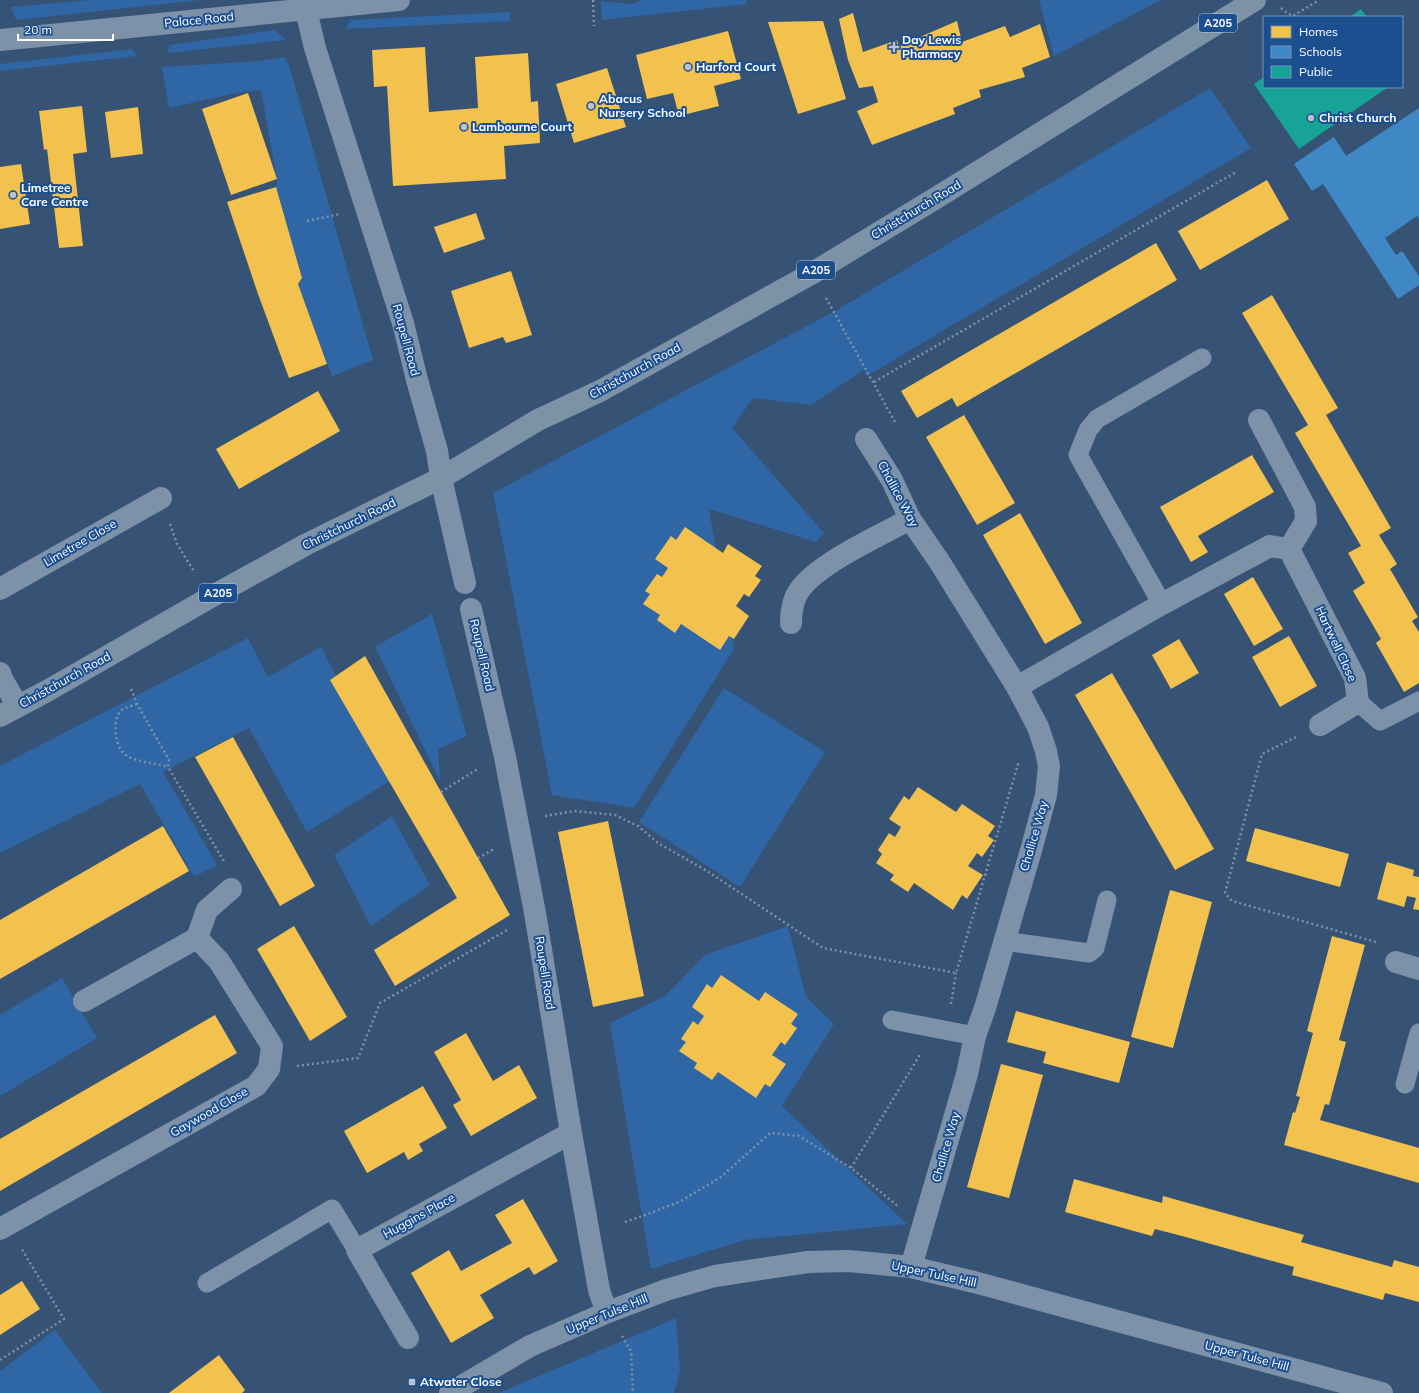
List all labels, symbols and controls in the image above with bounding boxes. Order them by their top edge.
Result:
street label: Palace Road [164,8,234,31]
road number: A205 [1199,14,1237,32]
scale bar [18,16,113,42]
legend [1263,16,1403,88]
text: 20 m [24,22,52,37]
text: Homes [1299,24,1338,39]
place label: Day Lewis Pharmacy [902,32,961,61]
marker: Day Lewis Pharmacy [889,42,899,52]
text: Schools [1299,44,1342,59]
place label: Harford Court [696,59,777,74]
marker: Harford Court [683,62,693,72]
text: Public [1299,64,1333,79]
place label: Abacus Nursery School [599,91,686,120]
marker: Abacus Nursery School [586,101,596,111]
place label: Christ Church [1319,110,1397,125]
marker: Christ Church [1306,113,1316,123]
place label: Lambourne Court [472,119,573,134]
marker: Lambourne Court [459,122,469,132]
street label: Christchurch Road [868,177,963,242]
place label: Limetree Care Centre [21,180,89,209]
marker: Limetree Care Centre [8,190,18,200]
road number: A205 [797,261,835,279]
street label: Roupell Road [390,302,423,378]
street label: Christchurch Road [586,339,683,402]
street label: Challice Way [875,458,922,530]
street label: Christchurch Road [300,494,398,553]
street label: Limetree Close [41,516,119,569]
road number: A205 [199,584,237,602]
street label: Hartwell Close [1312,604,1360,684]
street label: Roupell Road [467,617,498,693]
street label: Christchurch Road [16,648,113,711]
street label: Challice Way [1016,798,1051,873]
street label: Roupell Road [532,935,559,1011]
street label: Gaywood Close [167,1083,250,1140]
street label: Challice Way [928,1109,963,1184]
street label: Huggins Place [380,1190,457,1241]
street label: Upper Tulse Hill [890,1257,978,1290]
street label: Upper Tulse Hill [564,1290,650,1337]
street label: Upper Tulse Hill [1203,1337,1291,1374]
place label: Atwater Close [420,1374,502,1389]
marker: Atwater Close [407,1377,417,1387]

